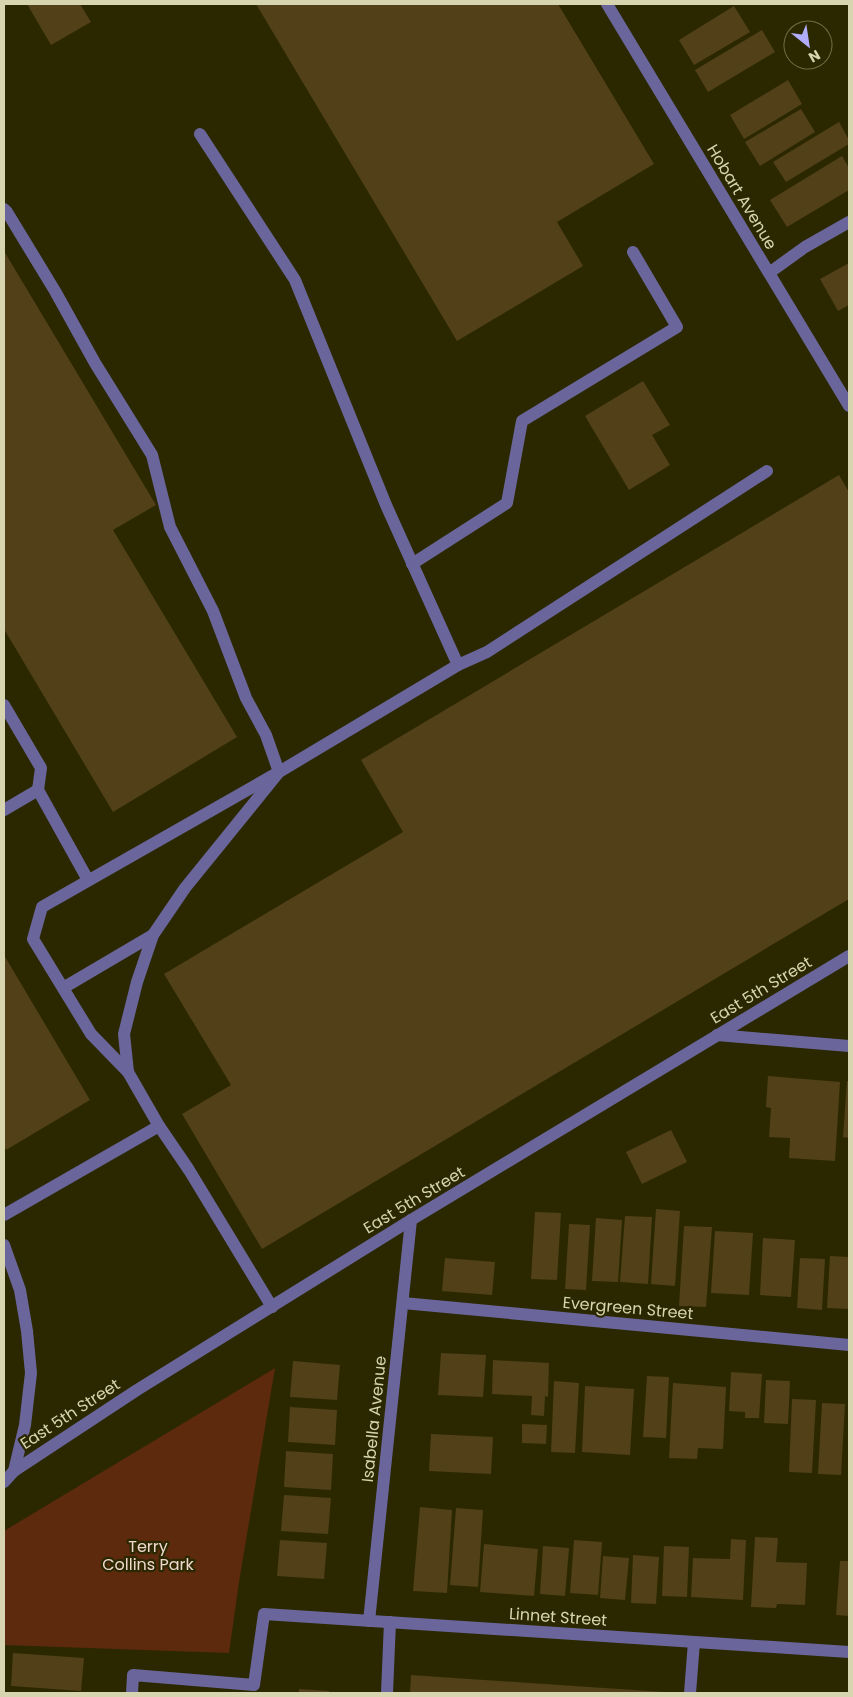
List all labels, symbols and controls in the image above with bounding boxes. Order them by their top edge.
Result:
north arrow [783,20,833,70]
text: N [805,45,824,68]
street label: Hobart Avenue [701,140,783,254]
street label: East 5th Street [706,951,816,1029]
street label: East 5th Street [359,1161,469,1239]
street label: Evergreen Street [562,1291,694,1325]
street label: Isabella Avenue [356,1355,392,1483]
street label: East 5th Street [16,1373,125,1455]
park label: Terry Collins Park [102,1535,195,1576]
street label: Linnet Street [508,1602,608,1632]

